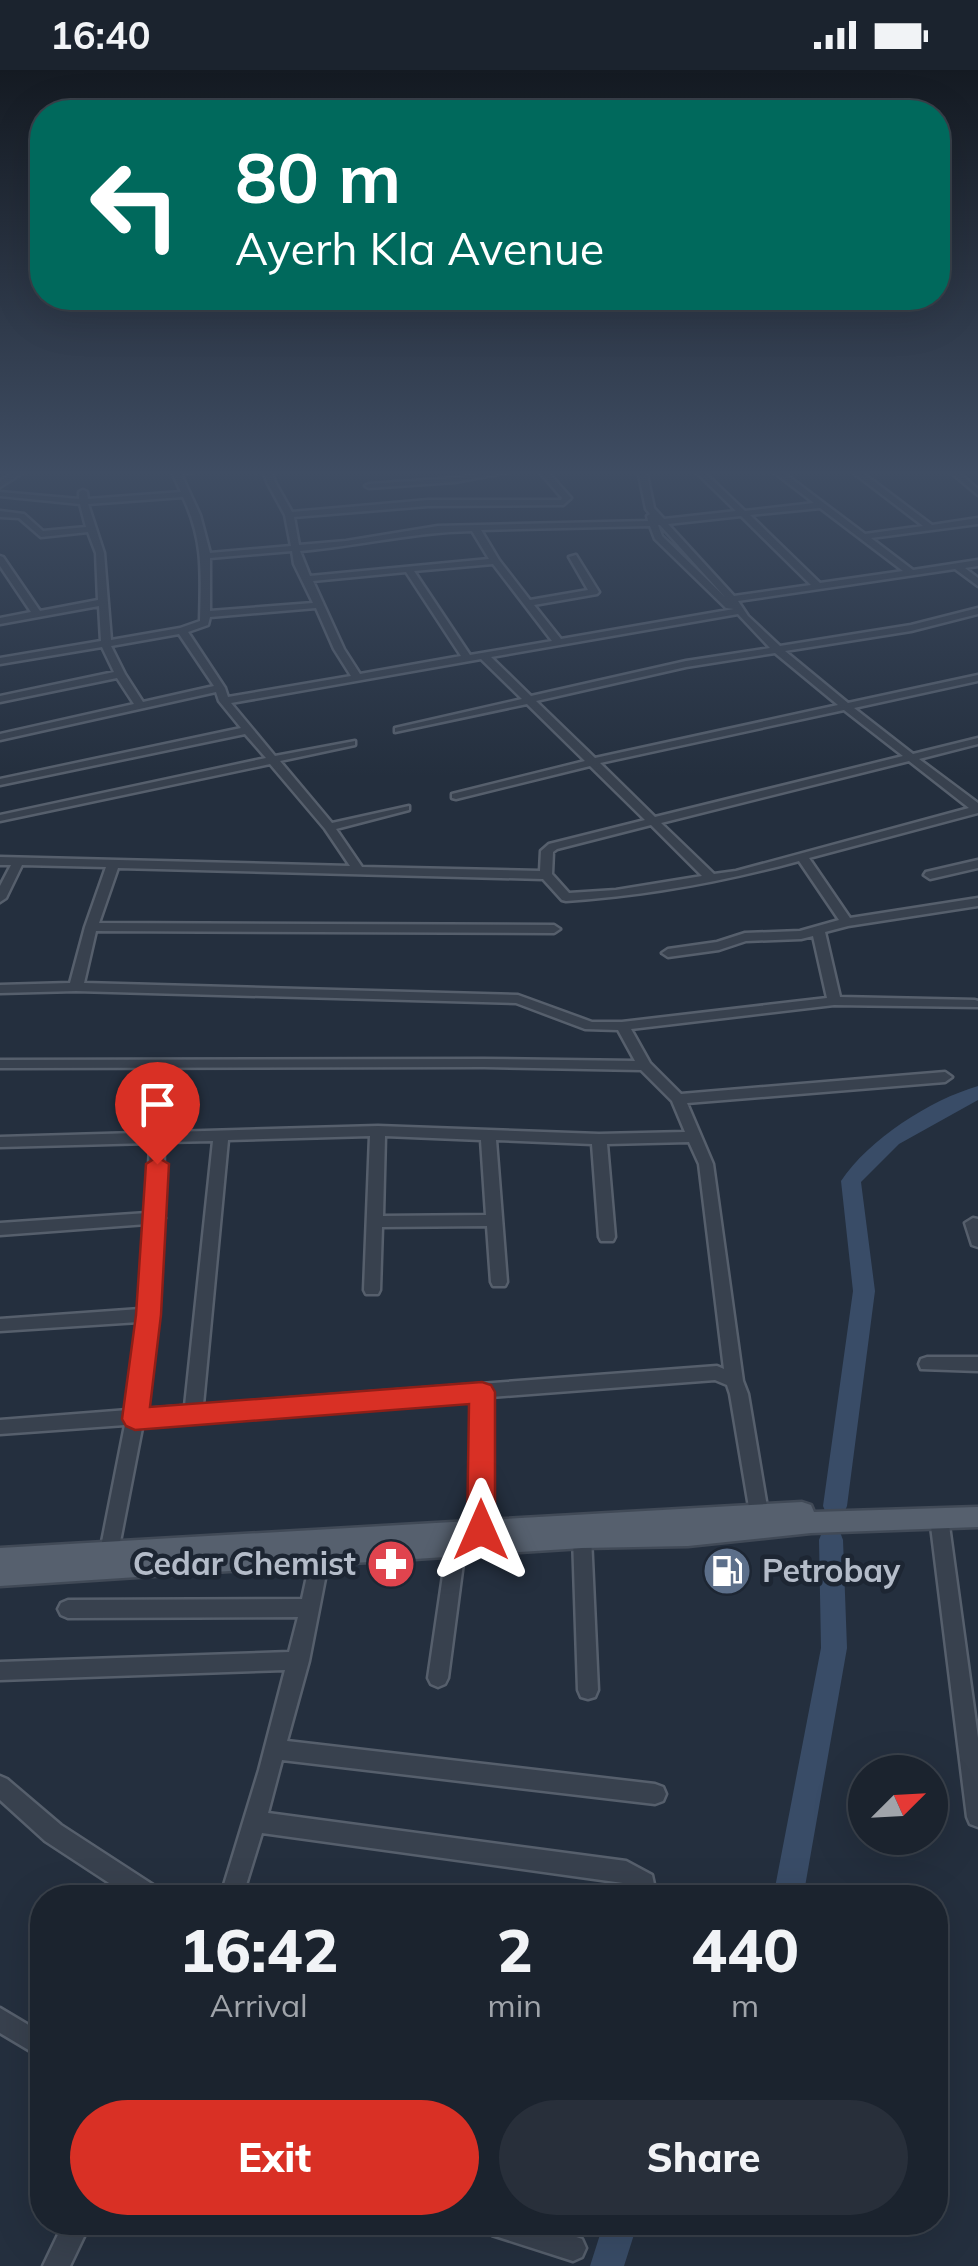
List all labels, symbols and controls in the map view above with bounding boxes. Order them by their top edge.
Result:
text: 16:40 [50,11,151,59]
text: 80 m [235,133,401,221]
icon: left [70,140,200,270]
text: Ayerh Kla Avenue [235,220,604,276]
pin [115,1062,200,1165]
icon: arrive [130,1077,185,1132]
position arrow [429,1478,533,1582]
pharmacy icon: Cedar Chemist [365,1538,417,1590]
place label: Cedar Chemist [133,1543,356,1583]
fuel station icon: Petrobay [701,1545,753,1597]
place label: Petrobay [762,1550,901,1590]
north arrow [848,1755,948,1855]
map controls [848,1755,948,1855]
text: 16:42 [179,1912,339,1987]
text: 2 [497,1912,533,1987]
text: 440 [691,1912,799,1987]
text: Arrival [210,1985,308,2025]
text: min [488,1985,542,2025]
text: m [731,1985,759,2025]
button: Exit [70,2100,479,2215]
button: Share [499,2100,908,2215]

